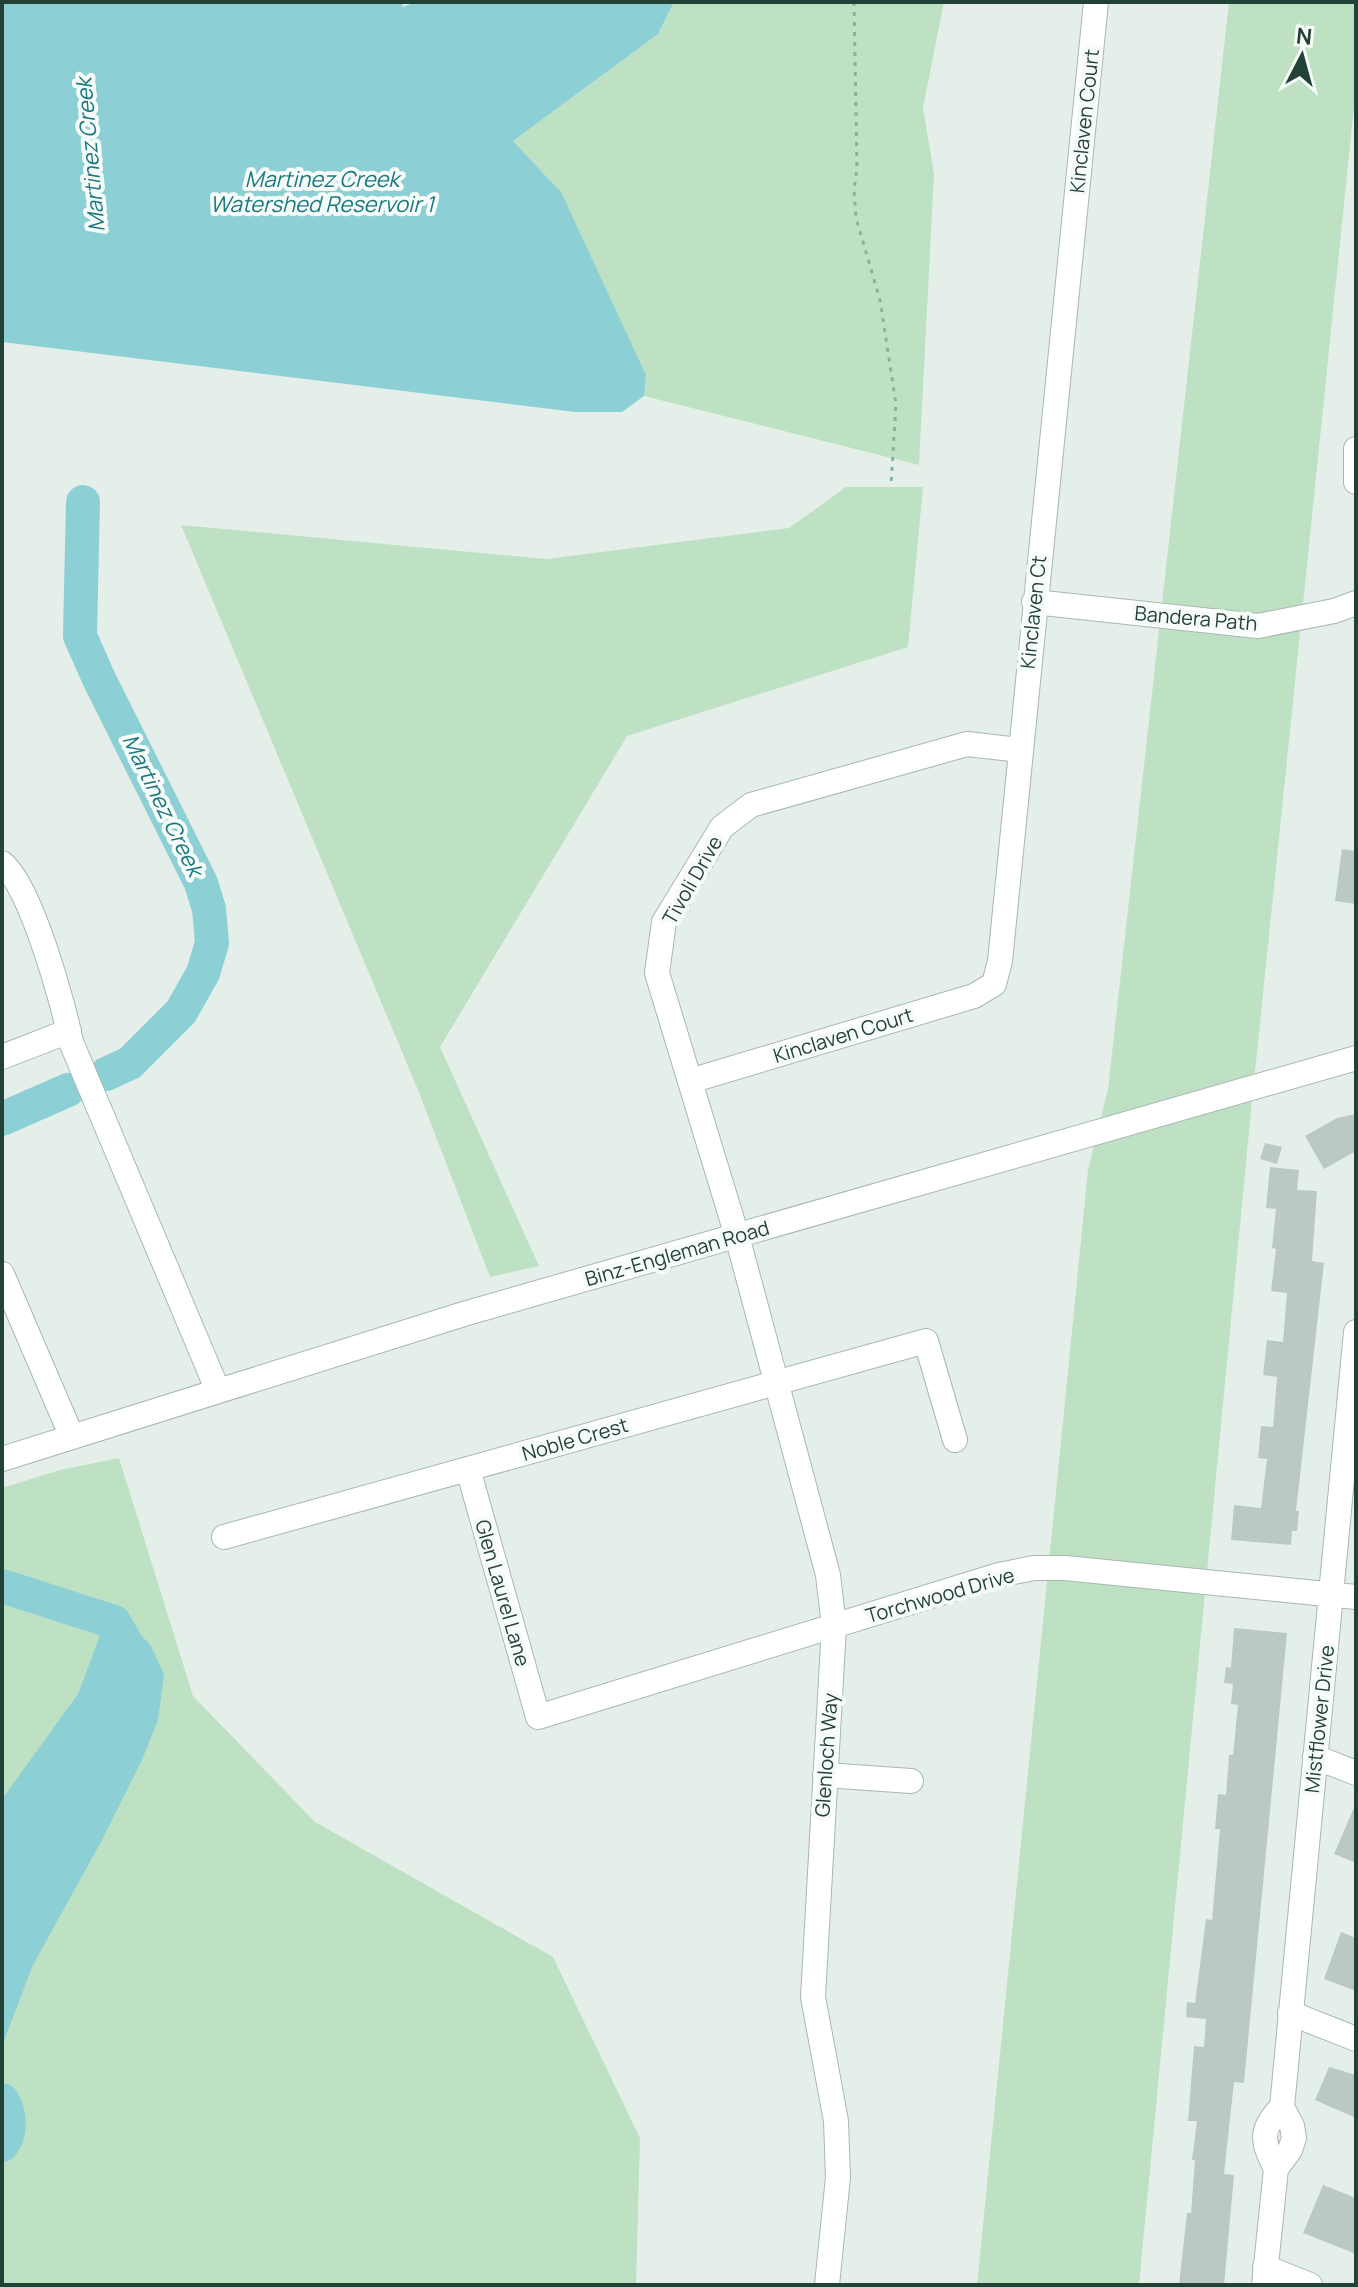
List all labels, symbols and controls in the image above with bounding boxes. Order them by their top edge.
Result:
north arrow [1262,16,1342,96]
text: N [1295,20,1314,52]
street label: Kinclaven Court [1063,48,1105,194]
water label: Martinez Creek [68,74,112,233]
water label: Martinez Creek Watershed Reservoir 1 [210,164,436,219]
street label: Kinclaven Ct [1014,554,1052,670]
street label: Bandera Path [1133,599,1259,637]
water label: Martinez Creek [116,729,212,884]
street label: Tivoli Drive [656,831,728,929]
street label: Kinclaven Court [770,1001,916,1069]
street label: Binz-Engleman Road [582,1214,772,1292]
street label: Noble Crest [519,1411,631,1467]
street label: Glen Laurel Lane [469,1516,537,1670]
street label: Torchwood Drive [863,1561,1017,1629]
street label: Mistflower Drive [1298,1644,1340,1794]
street label: Glenloch Way [808,1692,844,1818]

